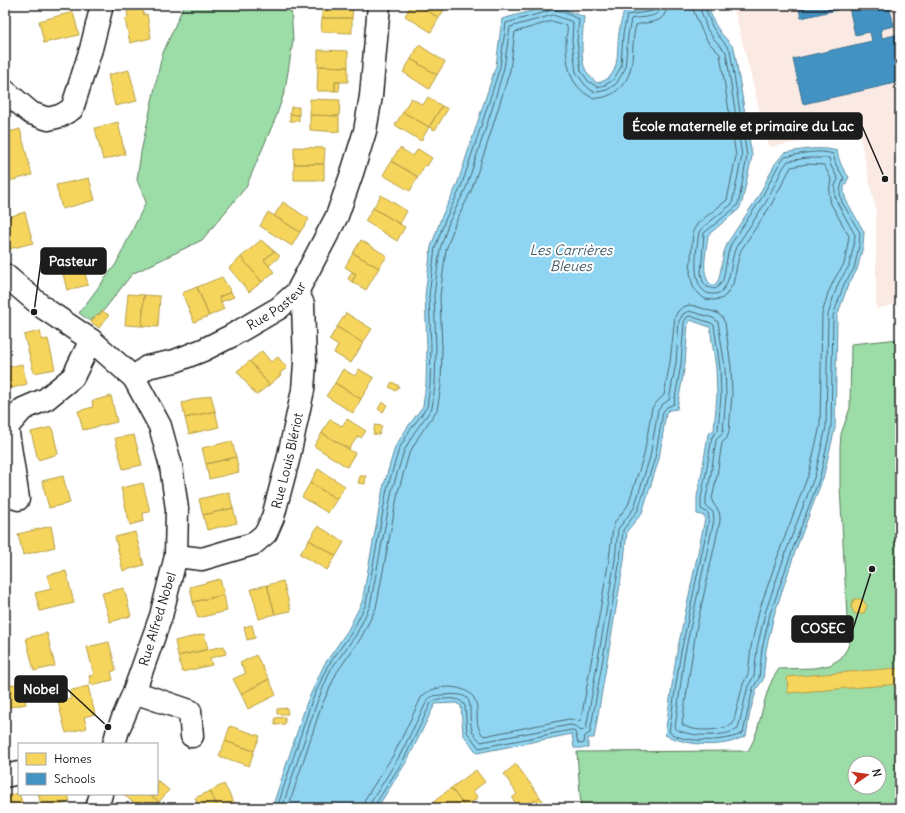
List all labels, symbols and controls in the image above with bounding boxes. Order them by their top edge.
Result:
callout: École maternelle et primaire du Lac [624,113,862,139]
text: École maternelle et primaire du Lac [632,117,854,135]
water label: Les Carrières Bleues [530,241,614,275]
callout: Pasteur [41,248,106,274]
text: Pasteur [49,252,98,270]
street label: Rue Pasteur [244,278,310,334]
street label: Rue Louis Blériot [268,411,307,510]
street label: Rue Alfred Nobel [135,570,180,668]
callout: COSEC [792,616,853,642]
text: COSEC [801,619,845,637]
callout: Nobel [15,676,67,702]
text: Nobel [23,680,59,698]
legend [18,743,158,795]
text: Homes [54,751,92,766]
north arrow [847,755,887,795]
text: N [869,767,884,778]
text: Schools [54,771,95,786]

